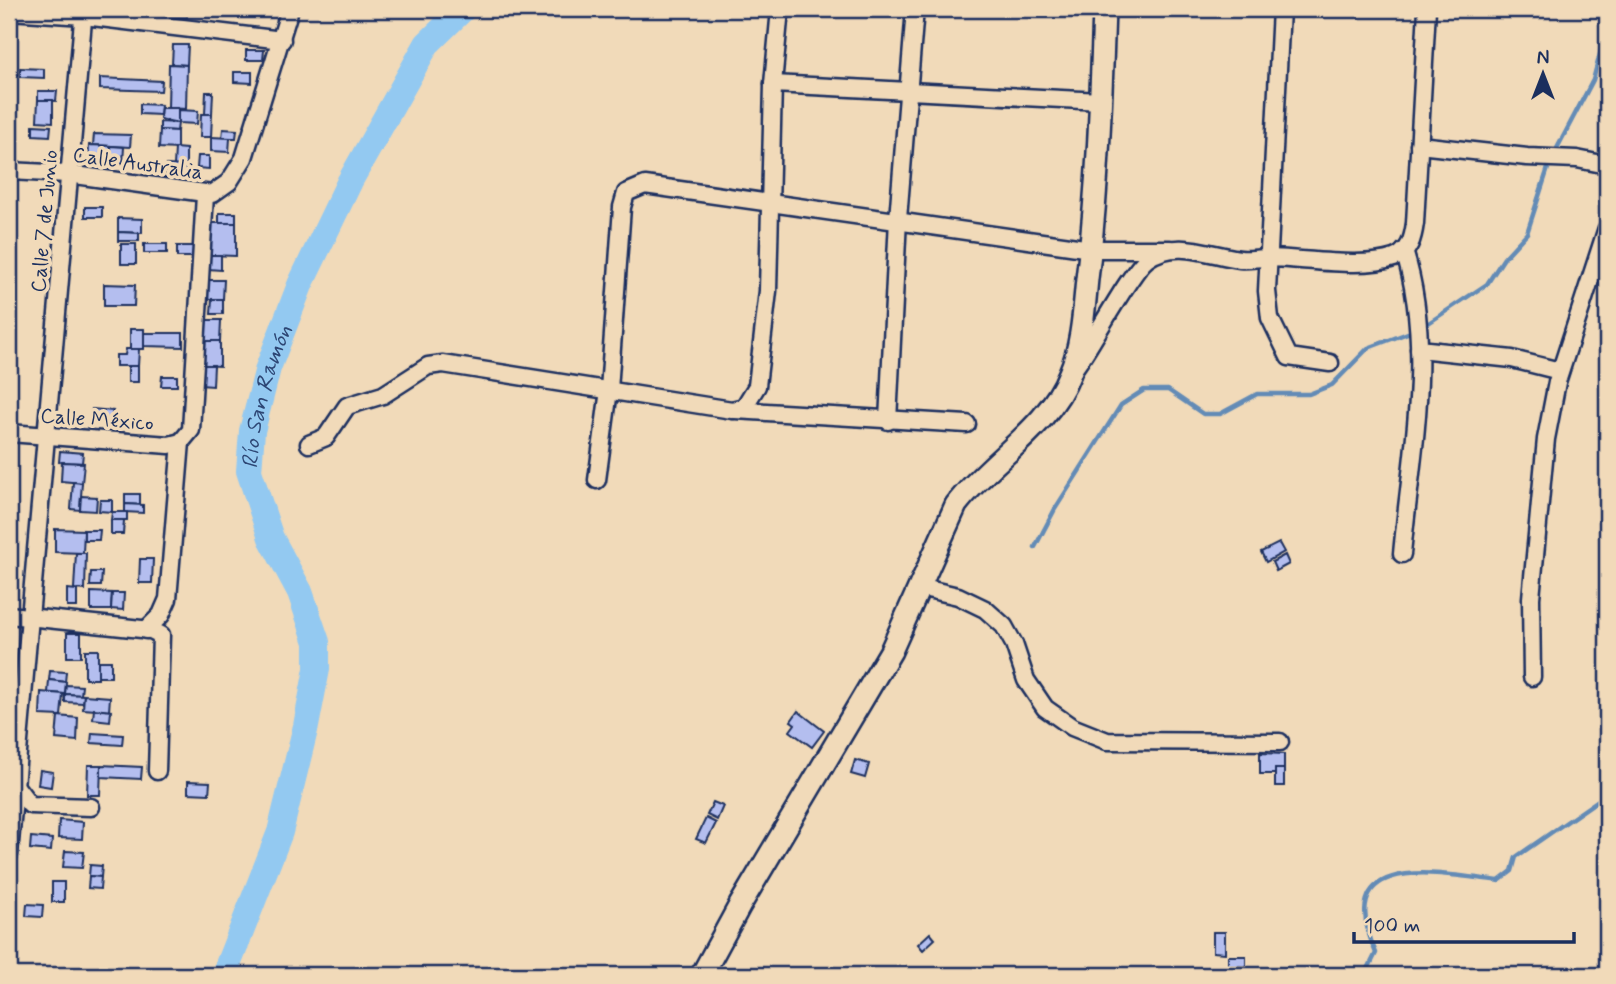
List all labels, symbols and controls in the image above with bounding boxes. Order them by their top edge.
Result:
north arrow [1508,38,1578,108]
text: N [1537,46,1549,71]
street label: Calle Australia [71,141,205,187]
street label: Calle 7 de Junio [25,148,65,294]
water label: Río San Ramón [236,321,300,470]
street label: Calle México [39,402,155,438]
scale bar [1354,900,1574,944]
text: 100 m [1364,912,1420,940]

